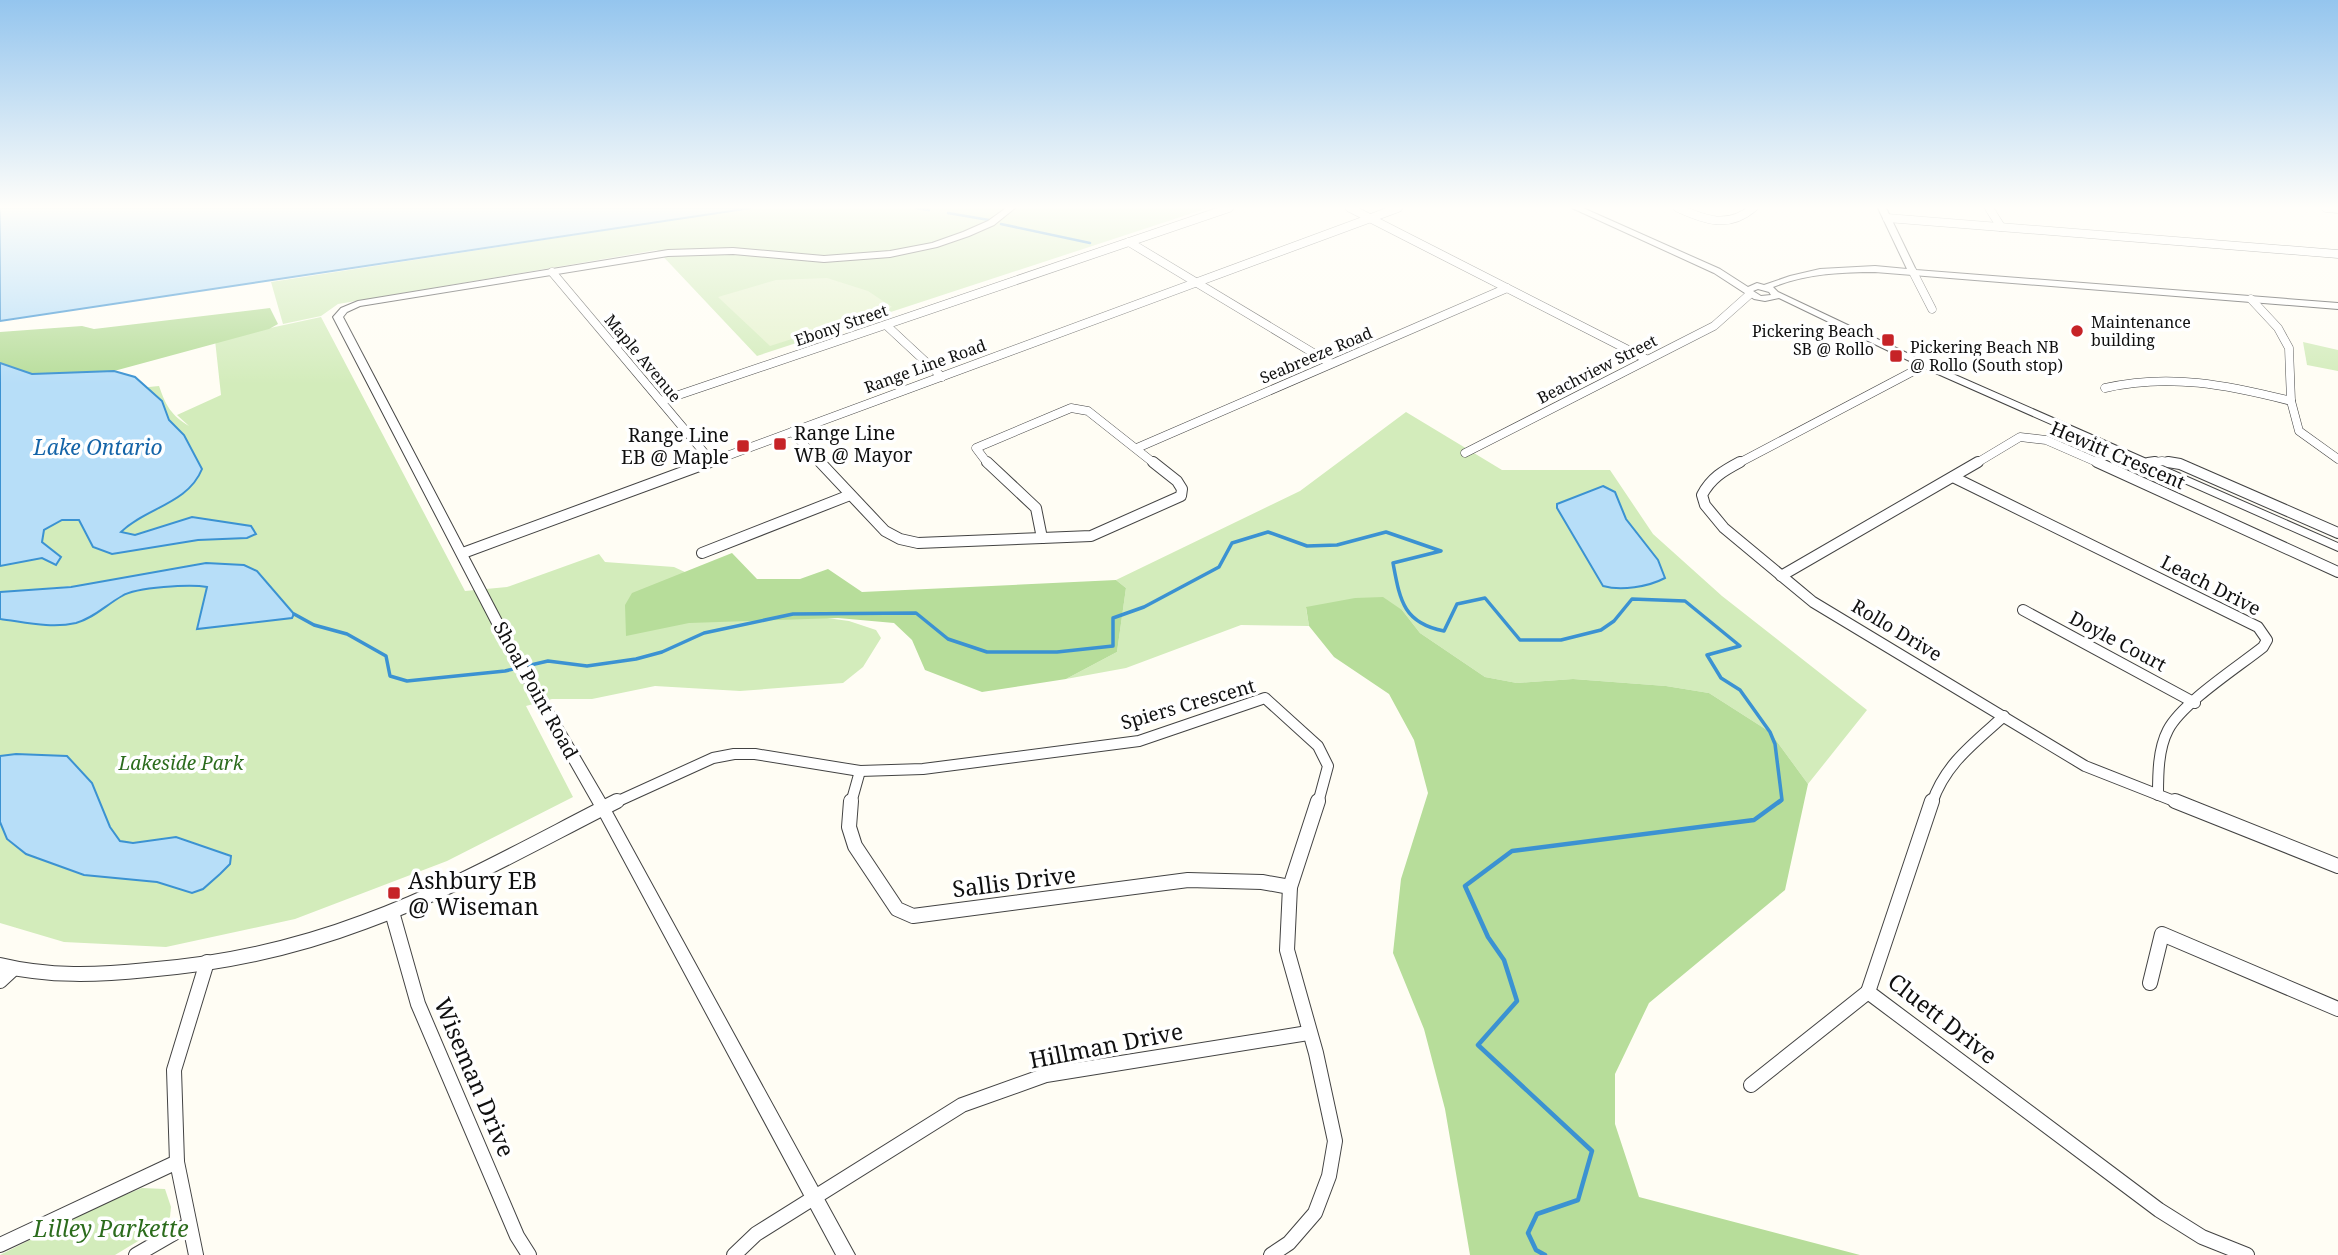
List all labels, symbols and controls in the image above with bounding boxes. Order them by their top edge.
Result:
street label: Ebony Street [792,299,891,351]
street label: Maple Avenue [600,309,686,407]
place label: Maintenance building [2091,311,2191,351]
place label: Pickering Beach SB @ Rollo [1752,320,1874,360]
street label: Seabreeze Road [1256,321,1376,389]
marker: Maintenance building [2069,323,2085,339]
street label: Beachview Street [1533,329,1661,409]
marker: Pickering Beach SB @ Rollo [1880,332,1896,348]
street label: Range Line Road [861,334,989,398]
place label: Pickering Beach NB @ Rollo (South stop) [1910,336,2063,376]
marker: Pickering Beach NB @ Rollo (South stop) [1888,348,1904,364]
street label: Hewitt Crescent [2047,415,2190,495]
place label: Range Line WB @ Mayor [794,420,913,468]
place label: Range Line EB @ Maple [621,422,729,470]
water label: Lake Ontario [33,433,162,461]
marker: Range Line WB @ Mayor [772,436,788,452]
marker: Range Line EB @ Maple [735,438,751,454]
street label: Leach Drive [2157,549,2265,621]
street label: Rollo Drive [1847,593,1947,667]
street label: Doyle Court [2065,605,2171,678]
street label: Shoal Point Road [488,617,585,764]
street label: Spiers Crescent [1118,672,1258,736]
park label: Lakeside Park [117,750,245,776]
street label: Sallis Drive [951,858,1077,904]
place label: Ashbury EB @ Wiseman [408,864,539,922]
marker: Ashbury EB @ Wiseman [386,885,402,901]
street label: Cluett Drive [1882,965,2004,1071]
street label: Wiseman Drive [427,992,523,1162]
street label: Hillman Drive [1026,1014,1186,1076]
park label: Lilley Parkette [32,1212,189,1244]

